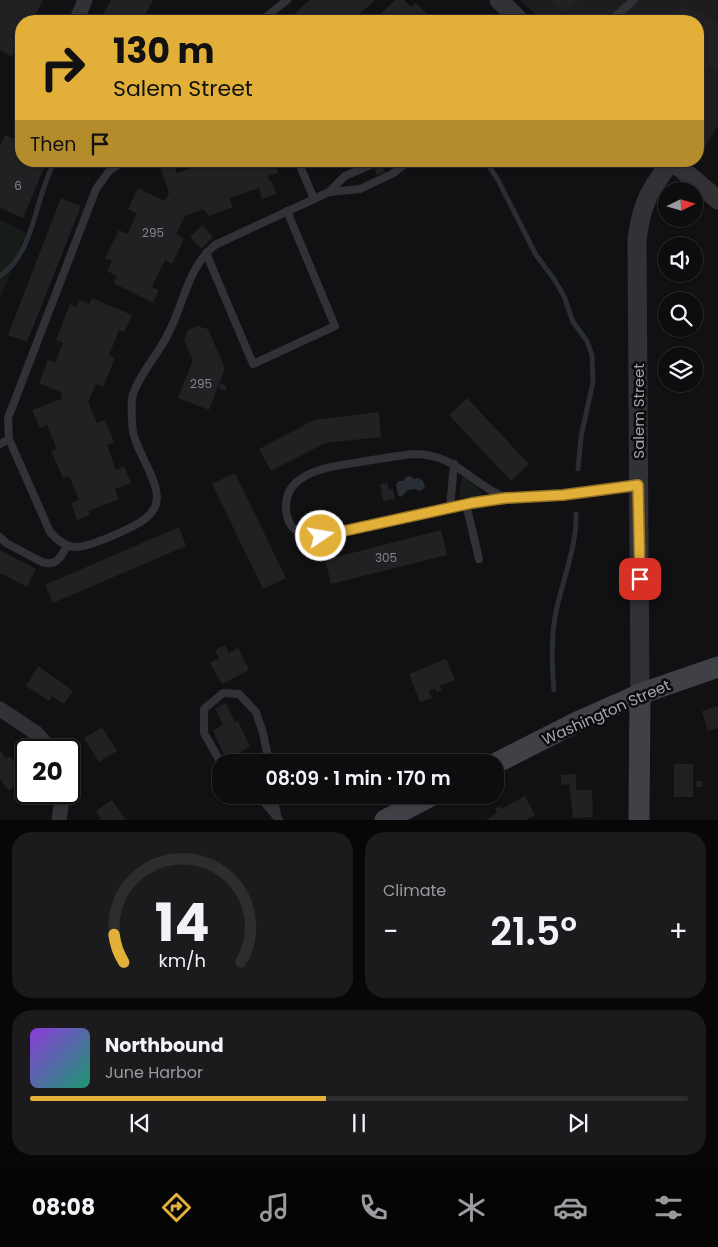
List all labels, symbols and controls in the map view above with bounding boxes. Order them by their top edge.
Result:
text: 130 m [113,26,215,75]
icon: right [30,35,95,100]
text: Salem Street [113,73,253,104]
icon: arrive [86,130,114,158]
text: Then [30,131,76,158]
house number: 6 [14,177,22,194]
north arrow [658,182,702,228]
map controls [658,182,703,392]
house number: 295 [142,224,164,241]
button: sound [658,237,703,282]
button: search [658,292,703,337]
button: layers [658,347,703,392]
street label: Salem Street [628,363,649,459]
house number: 295 [190,375,212,392]
position arrow [294,509,346,561]
house number: 305 [375,549,397,566]
pin [619,558,661,600]
icon: arrive [626,565,654,593]
street label: Washington Street [539,674,673,750]
speed limit sign: 20 [15,739,80,804]
text: 08:09 · 1 min · 170 m [265,765,451,792]
text: Climate [383,879,446,902]
text: 14 [155,886,210,959]
text: 21.5° [490,905,577,958]
text: − [383,912,398,951]
text: + [669,912,688,951]
text: km/h [159,948,206,973]
text: Northbound [105,1032,224,1059]
text: June Harbor [105,1061,203,1084]
icon: previous [126,1109,154,1137]
icon: pause [345,1109,373,1137]
icon: next [564,1109,592,1137]
icon: directions [159,1190,194,1225]
icon: music [257,1190,292,1225]
icon: phone [356,1190,391,1225]
icon: climate [454,1190,489,1225]
icon: car [553,1190,588,1225]
icon: filters [651,1190,686,1225]
text: 08:08 [32,1192,95,1223]

